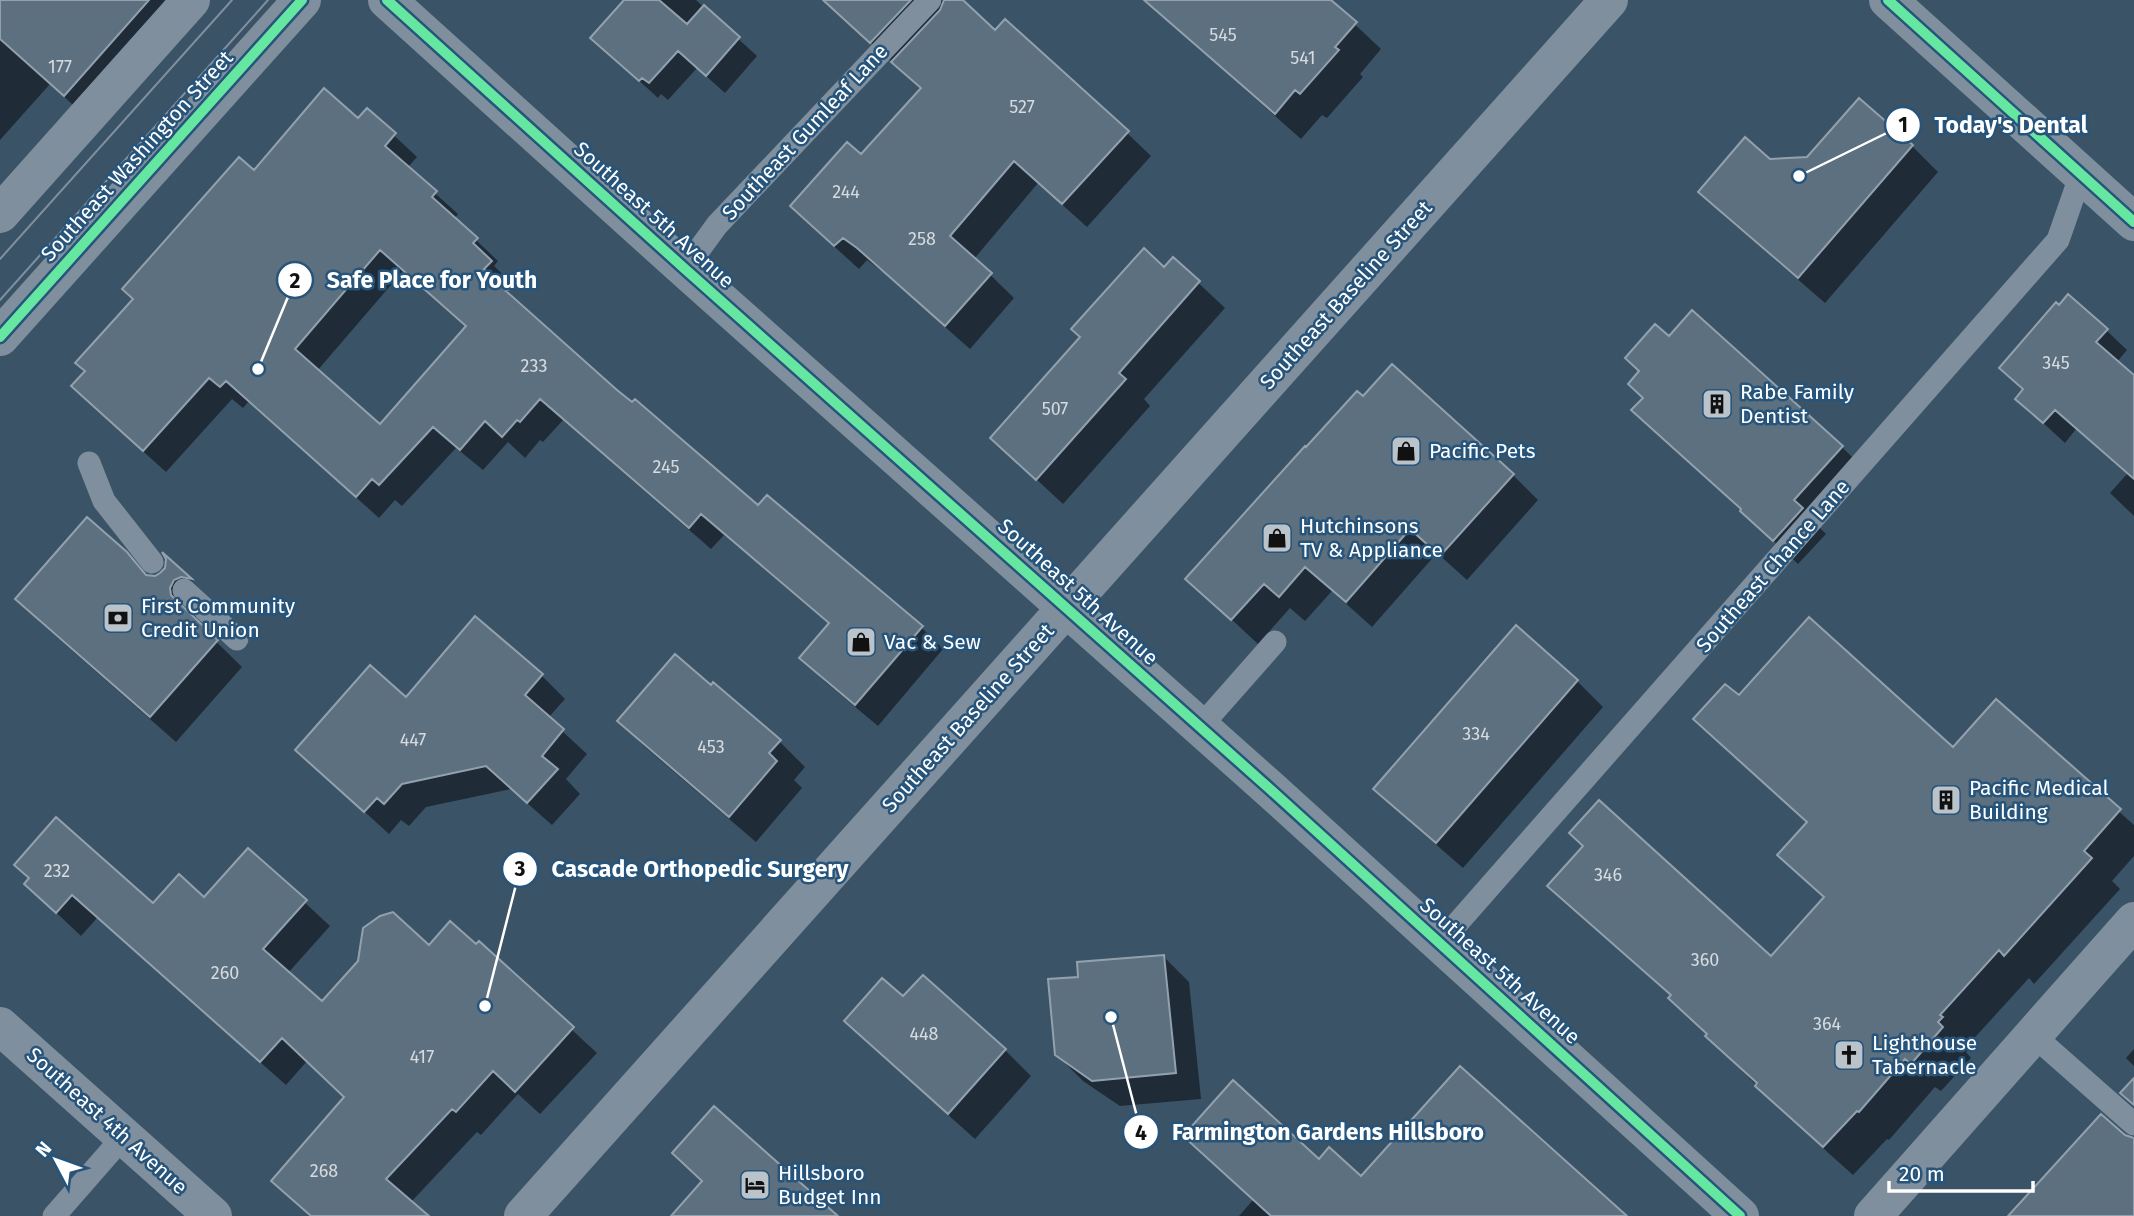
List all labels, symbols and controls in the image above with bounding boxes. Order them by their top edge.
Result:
house number: 545 [1209,24,1237,46]
street label: Southeast Gumleaf Lane [717,39,893,225]
street label: Southeast Washington Street [35,45,239,267]
house number: 541 [1290,47,1316,69]
house number: 177 [48,56,72,78]
house number: 527 [1009,96,1035,118]
callout: Today's Dental [1885,103,2101,147]
text: Today's Dental [1934,111,2088,139]
text: 1 [1898,112,1908,138]
street label: Southeast 5th Avenue [568,136,740,294]
house number: 244 [832,181,860,203]
street label: Southeast Baseline Street [1254,195,1438,395]
house number: 258 [908,228,936,250]
callout: Safe Place for Youth [278,258,551,302]
text: Safe Place for Youth [327,266,537,294]
text: 2 [290,268,301,294]
house number: 345 [2042,352,2070,374]
house number: 233 [521,355,547,377]
place label: Rabe Family Dentist [1740,379,1855,429]
building icon: Rabe Family Dentist [1700,387,1734,421]
house number: 507 [1042,398,1068,420]
shop icon: Pacific Pets [1389,434,1423,468]
place label: Pacific Pets [1429,438,1536,464]
house number: 245 [653,456,679,478]
street label: Southeast Chance Lane [1691,474,1855,658]
street label: Southeast 5th Avenue [992,513,1164,671]
place label: Hutchinsons TV & Appliance [1300,513,1443,563]
shop icon: Hutchinsons TV & Appliance [1260,521,1294,555]
place label: First Community Credit Union [141,593,296,643]
bank icon: First Community Credit Union [101,601,135,635]
street label: Southeast Baseline Street [876,618,1060,818]
shop icon: Vac & Sew [844,625,878,659]
place label: Vac & Sew [884,629,981,655]
house number: 334 [1462,723,1490,745]
house number: 447 [400,729,426,751]
house number: 453 [697,736,725,758]
place label: Pacific Medical Building [1969,775,2109,825]
building icon: Pacific Medical Building [1929,783,1963,817]
callout: Cascade Orthopedic Surgery [503,847,863,891]
text: Cascade Orthopedic Surgery [552,855,850,883]
text: 3 [514,856,526,882]
house number: 232 [44,860,70,882]
house number: 346 [1594,864,1622,886]
street label: Southeast 5th Avenue [1414,892,1586,1050]
house number: 360 [1691,949,1719,971]
house number: 260 [211,962,239,984]
house number: 364 [1813,1013,1841,1035]
house number: 448 [909,1023,939,1045]
place label: Lighthouse Tabernacle [1872,1030,1977,1080]
church icon: Lighthouse Tabernacle [1832,1038,1866,1072]
street label: Southeast 4th Avenue [21,1042,193,1200]
house number: 417 [410,1046,434,1068]
callout: Farmington Gardens Hillsboro [1123,1110,1499,1154]
text: Farmington Gardens Hillsboro [1172,1118,1484,1146]
text: 4 [1135,1120,1147,1146]
north arrow [21,1125,91,1195]
text: N [31,1137,56,1161]
scale bar [1889,1150,2032,1194]
house number: 268 [310,1160,338,1182]
place label: Hillsboro Budget Inn [778,1160,882,1210]
text: 20 m [1899,1161,1945,1187]
hotel icon: Hillsboro Budget Inn [738,1168,772,1202]

